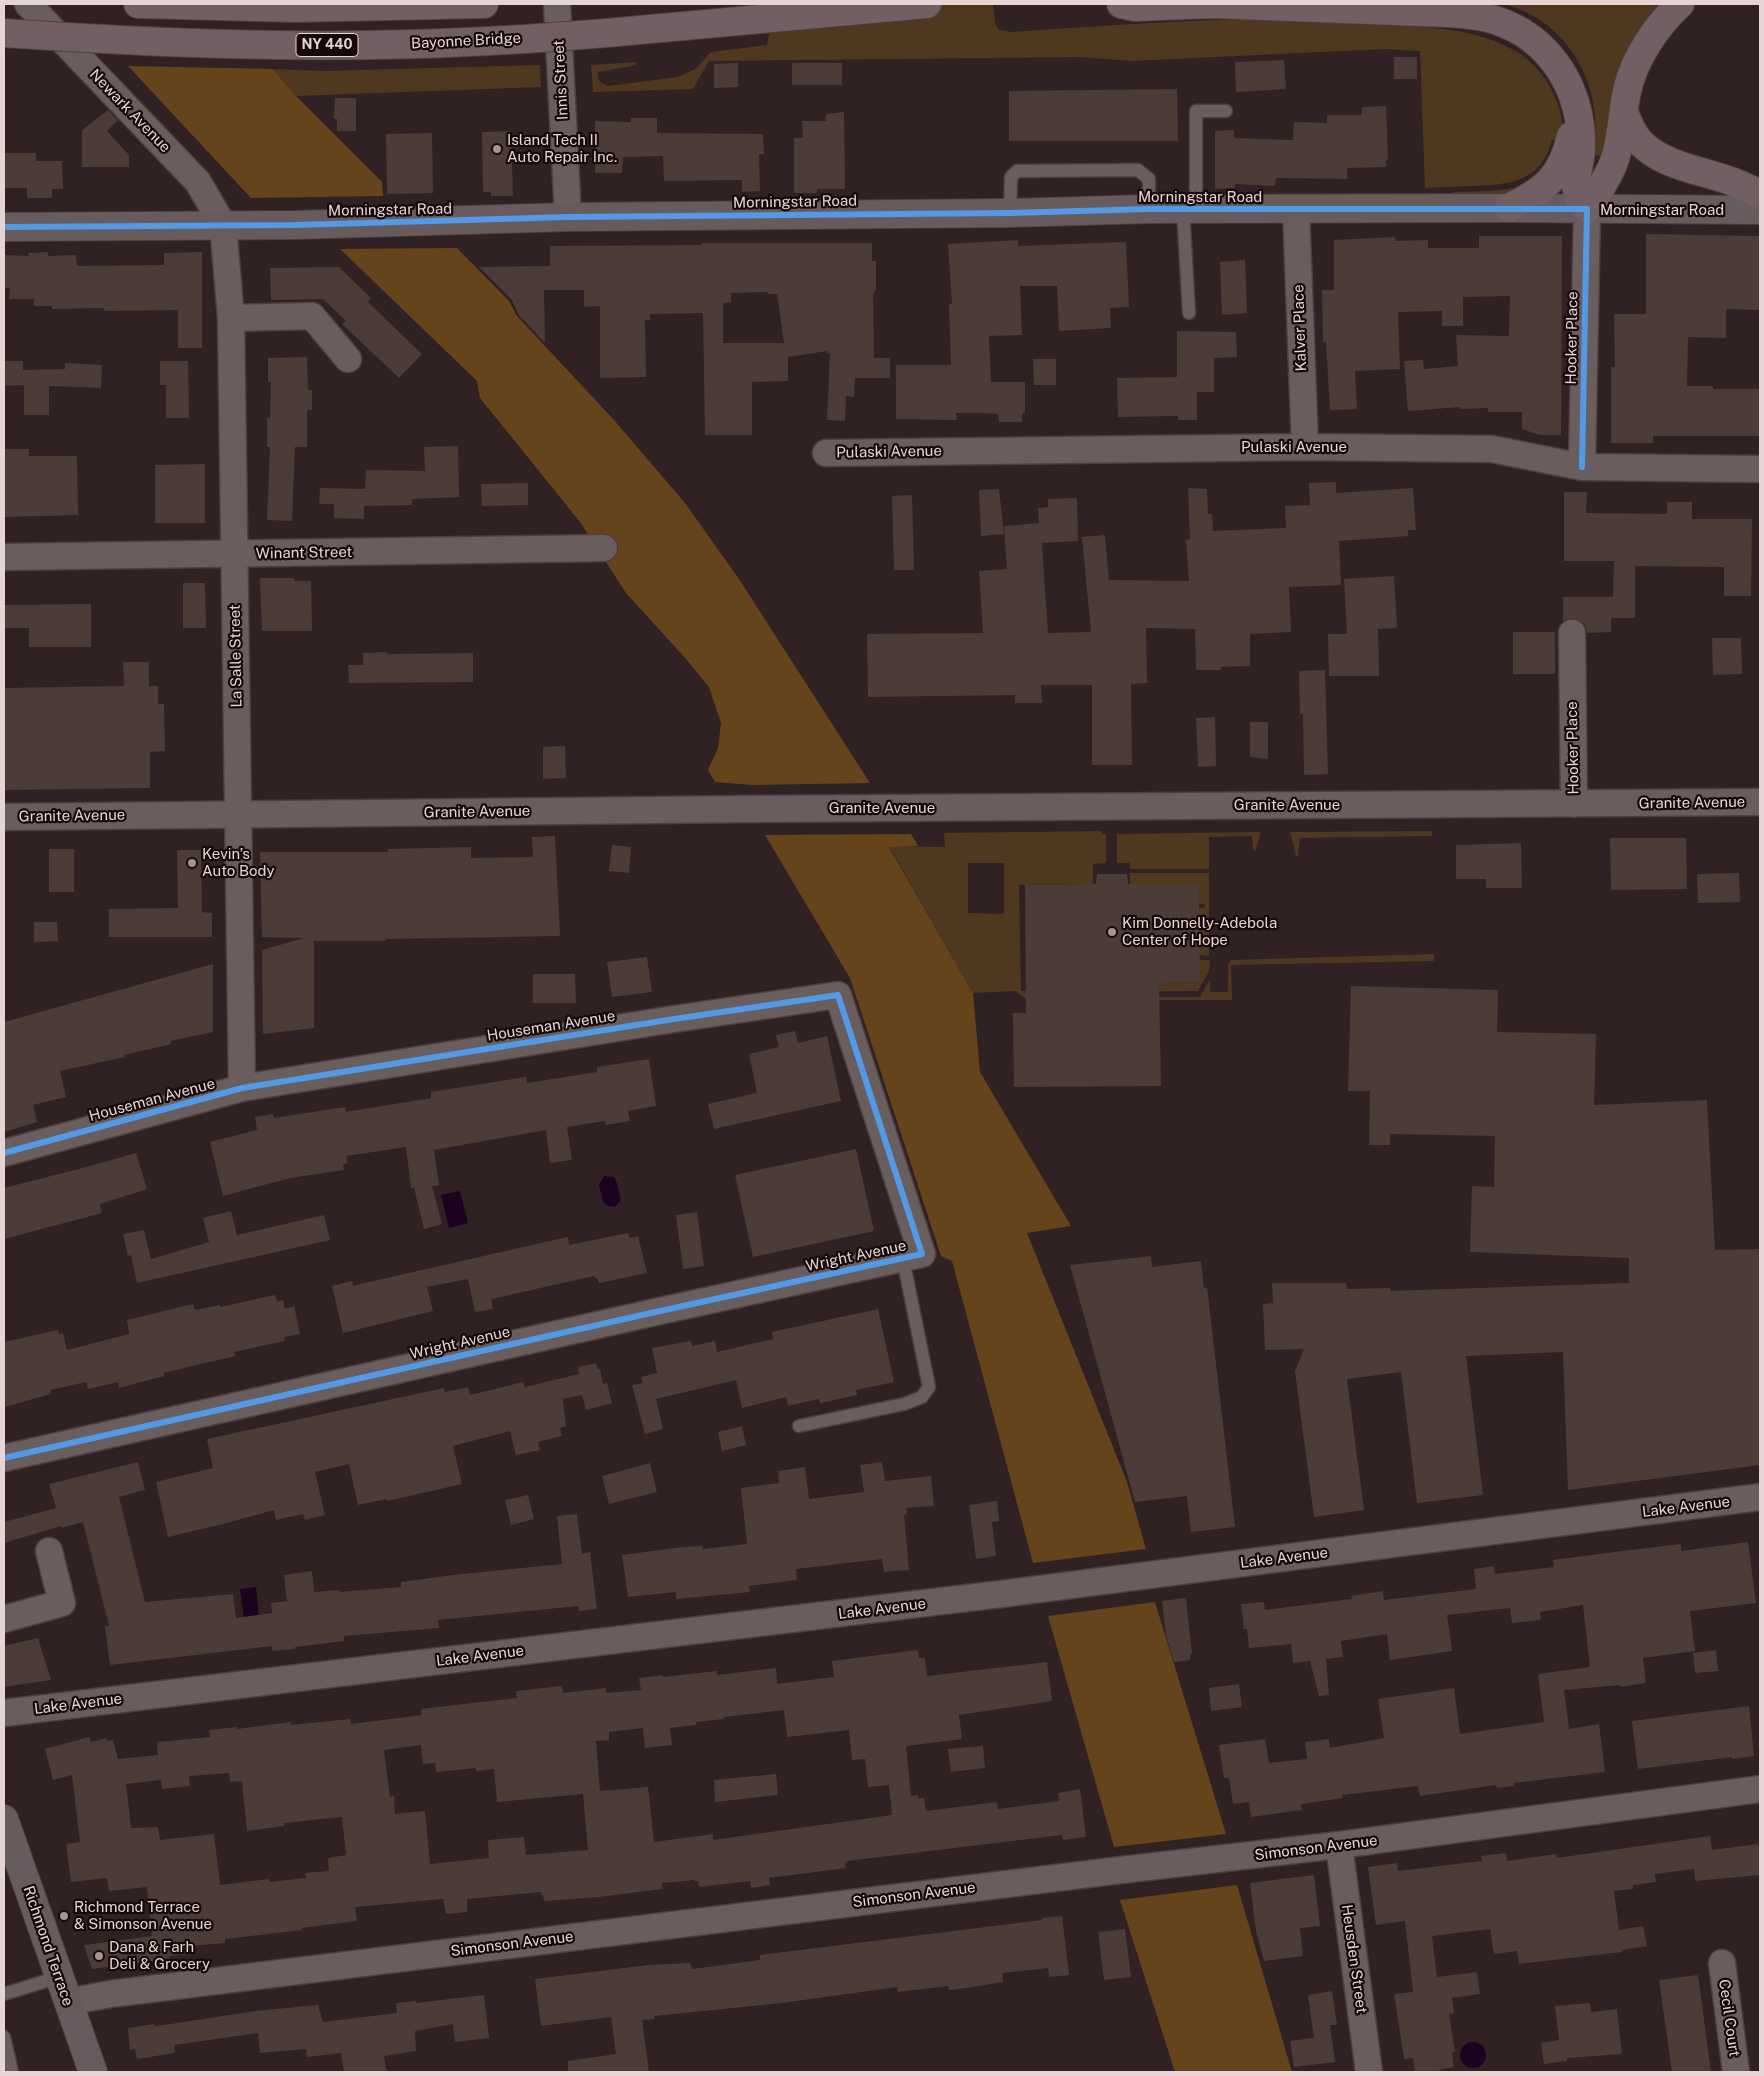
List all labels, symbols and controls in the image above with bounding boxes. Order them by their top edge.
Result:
street label: Bayonne Bridge [411,29,521,53]
road number: NY 440 [296,34,358,56]
street label: Innis Street [550,39,572,121]
street label: Newark Avenue [86,66,174,156]
place label: Island Tech II Auto Repair Inc. [507,131,617,166]
marker: Island Tech II Auto Repair Inc. [491,143,503,155]
street label: Morningstar Road [1138,188,1262,206]
street label: Morningstar Road [733,192,857,212]
street label: Morningstar Road [328,200,452,220]
street label: Morningstar Road [1600,201,1724,219]
street label: Kalver Place [1289,284,1311,372]
street label: Hooker Place [1562,291,1582,385]
street label: Pulaski Avenue [1241,438,1347,456]
street label: Pulaski Avenue [836,442,942,462]
street label: Winant Street [256,543,352,563]
street label: La Salle Street [226,604,246,708]
street label: Hooker Place [1563,701,1583,795]
street label: Granite Avenue [1639,793,1745,813]
street label: Granite Avenue [1234,796,1340,814]
street label: Granite Avenue [829,799,935,817]
street label: Granite Avenue [424,802,530,822]
street label: Granite Avenue [19,806,125,826]
place label: Kevin’s Auto Body [202,845,275,880]
marker: Kevin’s Auto Body [186,857,198,869]
place label: Kim Donnelly-Adebola Center of Hope [1122,914,1277,949]
marker: Kim Donnelly-Adebola Center of Hope [1106,926,1118,938]
street label: Houseman Avenue [486,1007,616,1045]
street label: Houseman Avenue [87,1075,217,1125]
street label: Wright Avenue [804,1237,908,1275]
street label: Wright Avenue [408,1323,512,1363]
street label: Lake Avenue [1641,1493,1731,1521]
street label: Lake Avenue [1239,1544,1329,1572]
street label: Lake Avenue [837,1595,927,1623]
street label: Lake Avenue [435,1642,525,1670]
street label: Lake Avenue [33,1690,123,1718]
street label: Simonson Avenue [1253,1832,1379,1864]
street label: Simonson Avenue [851,1879,977,1911]
street label: Richmond Terrace [19,1884,77,2008]
place label: Richmond Terrace & Simonson Avenue [74,1898,212,1933]
street label: Heusden Street [1337,1903,1371,2015]
marker: Richmond Terrace & Simonson Avenue [58,1910,70,1922]
street label: Simonson Avenue [449,1928,575,1960]
place label: Dana & Farh Deli & Grocery [109,1938,210,1973]
marker: Dana & Farh Deli & Grocery [93,1950,105,1962]
street label: Cecil Court [1715,1978,1743,2058]

